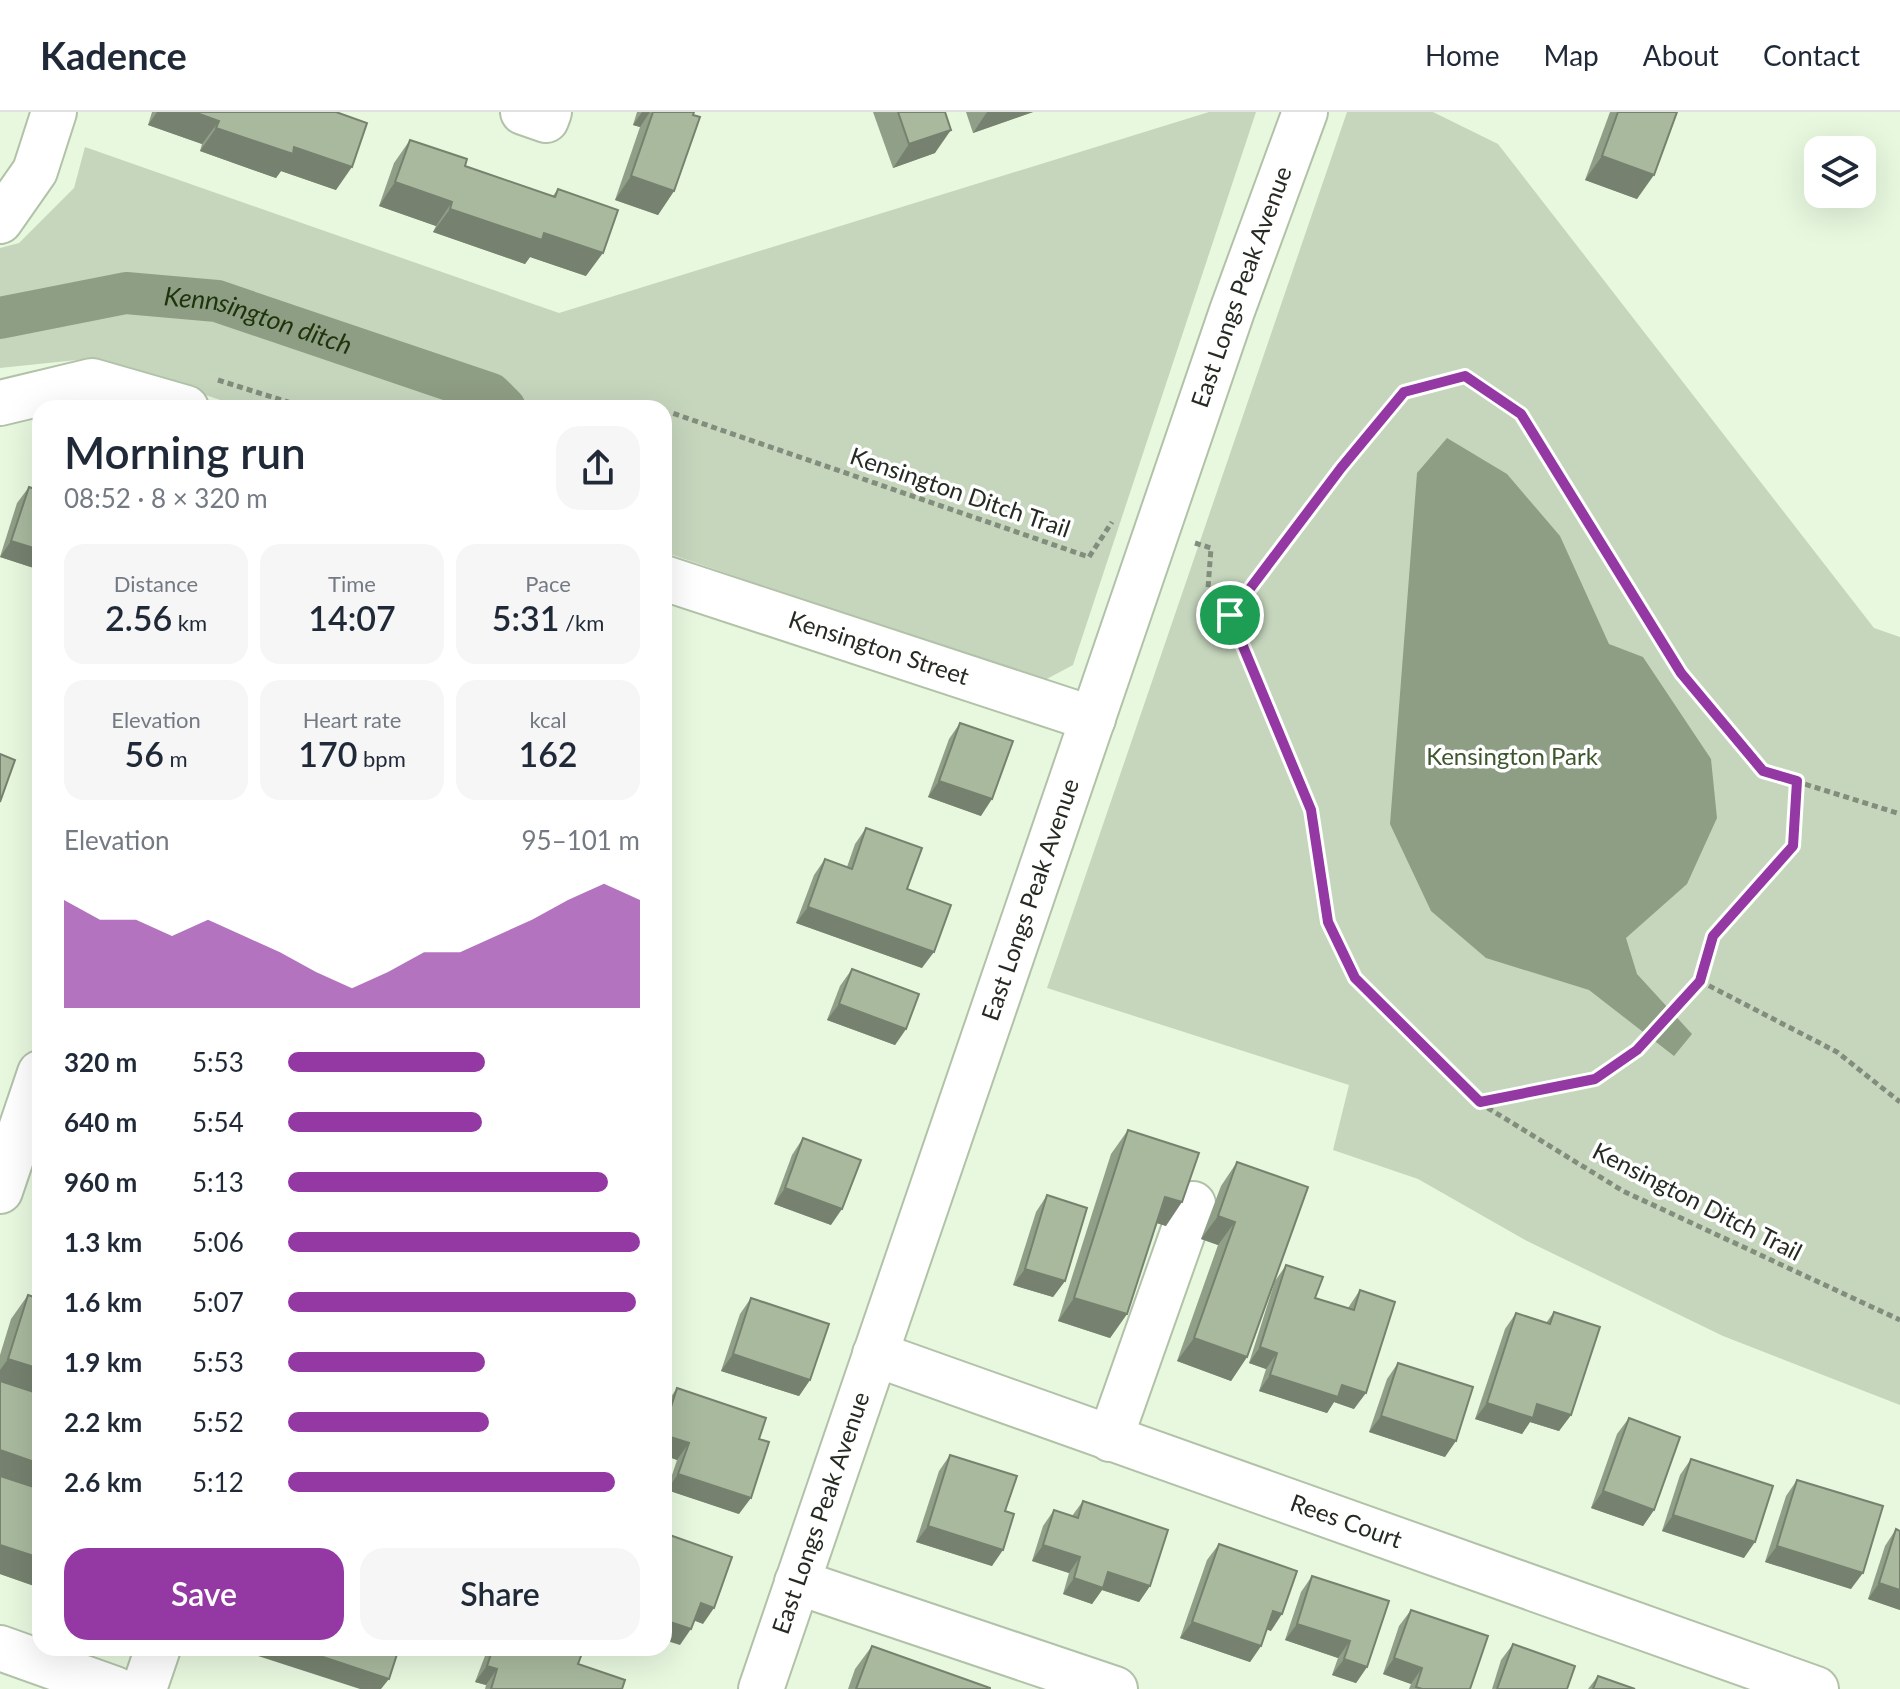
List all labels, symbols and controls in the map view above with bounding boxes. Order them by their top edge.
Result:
text: Kadence [40,32,187,78]
text: Home [1425,38,1500,72]
text: Map [1544,38,1599,72]
text: About [1643,38,1719,72]
text: Contact [1763,38,1860,72]
map controls [1804,136,1876,208]
button: layers [1804,136,1876,208]
street label: East Longs Peak Avenue [1184,162,1297,411]
water label: Kennsington ditch [163,279,356,361]
text: Morning run [64,426,306,478]
button: share [556,426,640,510]
street label: Kensington Ditch Trail [847,440,1074,543]
text: 08:52 · 8 × 320 m [64,482,268,514]
text: Distance [114,570,198,597]
text: Time [328,570,376,597]
text: Pace [525,570,571,597]
pin [1196,581,1264,649]
icon: arrive [1208,593,1252,637]
text: 2.56 [105,597,172,638]
text: 14:07 [308,597,396,638]
text: 5:31 [492,597,559,638]
street label: Kensington Street [785,604,973,690]
text: km [172,609,207,636]
text: /km [559,609,604,636]
text: Elevation [111,706,201,733]
text: Heart rate [303,706,401,733]
text: kcal [529,706,567,733]
text: 56 [124,733,164,774]
text: 170 [298,733,357,774]
text: 162 [518,733,578,774]
park label: Kensington Park [1426,741,1599,770]
text: m [164,745,188,772]
text: bpm [357,745,406,772]
street label: East Longs Peak Avenue [975,775,1084,1024]
text: Elevation [64,824,170,856]
text: 95–101 m [521,824,640,856]
text: 320 m [64,1046,137,1078]
text: 5:53 [192,1046,244,1078]
text: 640 m [64,1106,137,1138]
text: 5:54 [192,1106,244,1138]
street label: Kensington Ditch Trail [1588,1135,1807,1266]
text: 960 m [64,1166,137,1198]
text: 5:13 [192,1166,244,1198]
text: 1.3 km [64,1226,142,1258]
text: 5:06 [192,1226,244,1258]
text: 1.6 km [64,1286,142,1318]
text: 5:07 [192,1286,244,1318]
text: 1.9 km [64,1346,142,1378]
text: 5:53 [192,1346,244,1378]
street label: East Longs Peak Avenue [765,1388,875,1637]
text: 2.2 km [64,1406,142,1438]
text: 5:52 [192,1406,244,1438]
text: 2.6 km [64,1466,142,1498]
text: 5:12 [192,1466,244,1498]
street label: Rees Court [1287,1487,1407,1554]
button: Save [64,1548,344,1640]
button: Share [360,1548,640,1640]

